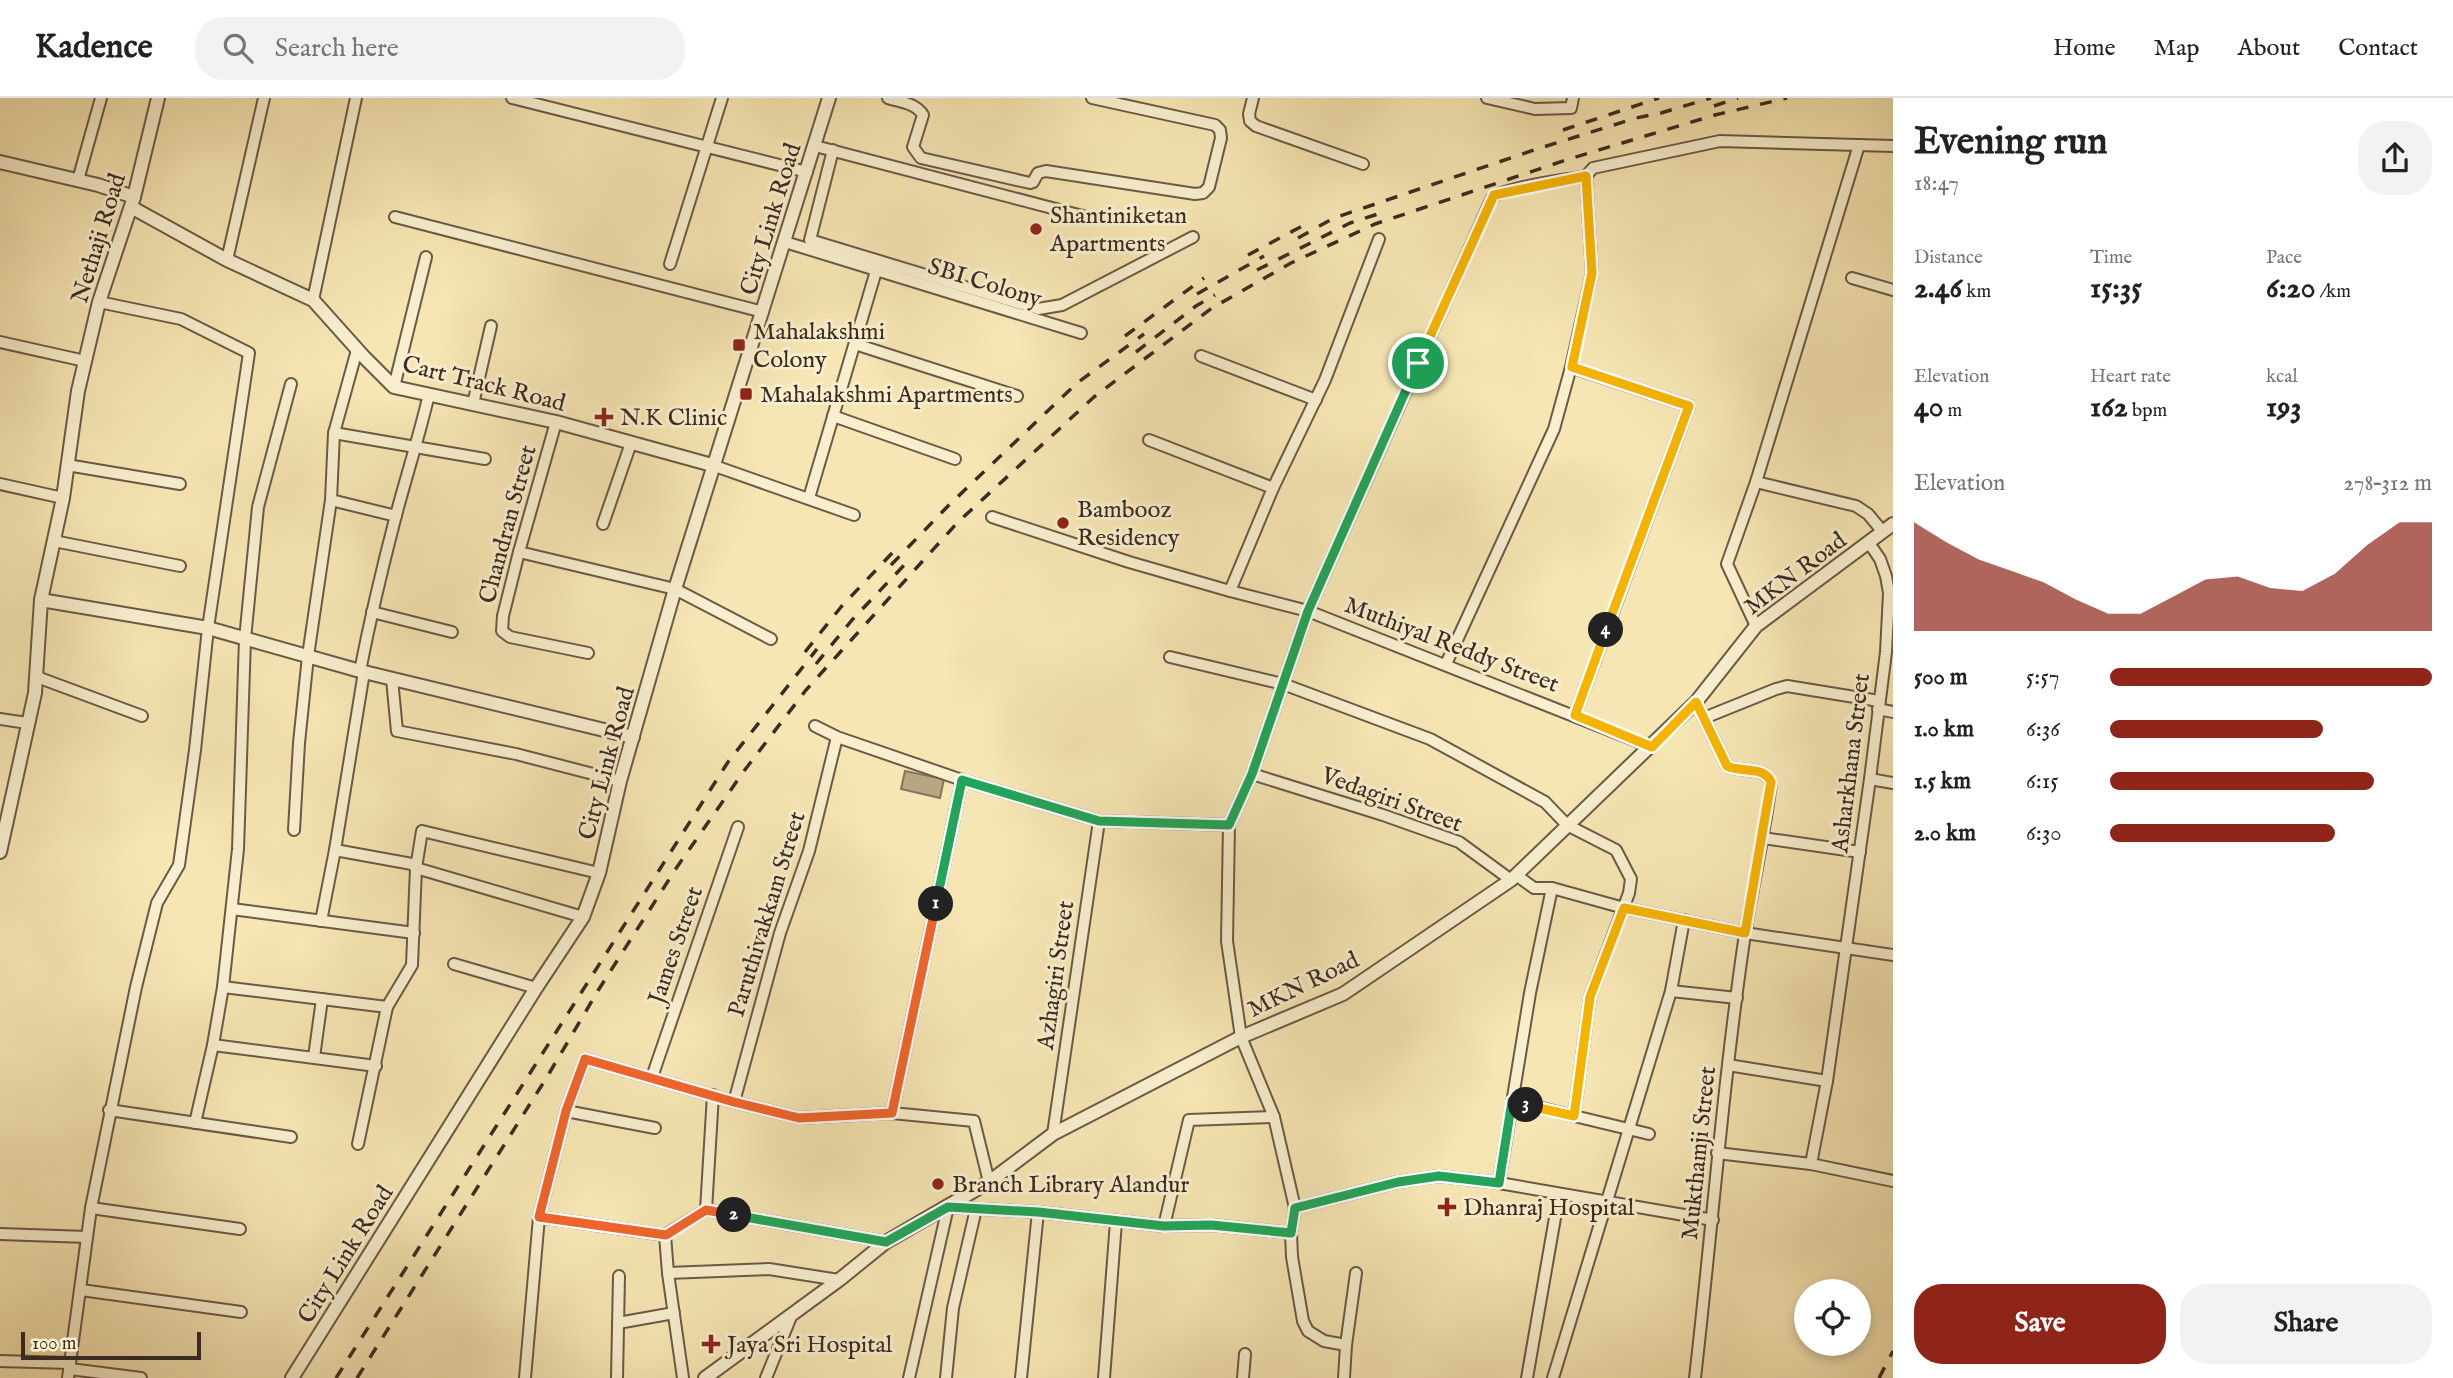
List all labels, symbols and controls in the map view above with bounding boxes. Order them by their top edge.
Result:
search box [195,17,685,80]
text: Kadence [35,27,153,69]
icon: search [219,29,257,67]
text: Search here [275,32,399,65]
text: Home [2053,33,2116,64]
text: Map [2154,33,2200,64]
text: About [2238,33,2300,64]
text: Contact [2338,33,2418,64]
text: Evening run [1914,119,2108,167]
button: share [2358,121,2432,195]
street label: City Link Road [734,140,809,299]
text: 18:47 [1914,169,1959,198]
street label: Nethaji Road [65,170,134,307]
place label: Shantiniketan Apartments [1049,201,1187,260]
marker: Shantiniketan Apartments [1028,221,1044,237]
text: Distance [1914,246,1983,270]
text: Time [2090,246,2132,270]
text: Pace [2266,246,2302,270]
street label: SBI Colony [924,251,1045,315]
text: 2.46 [1914,270,1962,308]
text: 15:35 [2090,270,2142,308]
text: 6:20 [2266,270,2315,308]
text: km [1962,280,1991,304]
text: /km [2315,280,2351,304]
place label: Mahalakshmi Colony [753,317,885,376]
pin [1388,333,1448,393]
marker: Mahalakshmi Colony [731,337,747,353]
icon: arrive [1399,344,1437,382]
street label: Cart Track Road [399,349,569,420]
text: Elevation [1914,365,1989,389]
text: Heart rate [2090,365,2171,389]
text: kcal [2266,365,2298,389]
place label: Mahalakshmi Apartments [760,380,1013,411]
marker: Mahalakshmi Apartments [738,386,754,402]
text: 40 [1914,389,1943,427]
text: 162 [2090,389,2128,427]
text: 193 [2266,389,2301,427]
text: m [1943,399,1962,423]
text: bpm [2128,399,2167,423]
place label: N.K Clinic [620,403,727,434]
marker: N.K Clinic [594,407,614,427]
street label: Chandran Street [472,442,544,607]
text: Elevation [1914,469,2005,498]
text: 278–312 m [2343,469,2432,498]
place label: Bambooz Residency [1077,495,1180,554]
marker: Bambooz Residency [1055,515,1071,531]
street label: MKN Road [1739,526,1853,623]
street label: Muthiyal Reddy Street [1340,590,1563,701]
pin: 4 [1588,612,1624,648]
text: 4 [1601,617,1610,641]
text: 500 m [1914,663,1968,692]
text: 5:57 [2026,663,2060,692]
street label: Asharkhana Street [1825,672,1878,856]
street label: City Link Road [572,683,643,843]
text: 1.0 km [1914,715,1974,744]
text: 6:36 [2026,715,2060,744]
street label: Vedagiri Street [1316,760,1466,840]
text: 1.5 km [1914,767,1971,796]
text: 6:15 [2026,767,2059,796]
street label: Paruthivakkam Street [721,808,813,1021]
text: 2.0 km [1914,819,1976,848]
text: 6:30 [2026,819,2062,848]
street label: James Street [641,883,711,1011]
pin: 1 [918,886,954,922]
text: 1 [932,891,939,915]
street label: Azhagiri Street [1031,899,1082,1053]
street label: MKN Road [1243,945,1365,1026]
street label: Mukthamji Street [1675,1065,1724,1241]
pin: 3 [1508,1088,1544,1122]
text: 3 [1522,1092,1529,1116]
place label: Branch Library Alandur [952,1170,1190,1201]
marker: Branch Library Alandur [930,1176,946,1192]
street label: City Link Road [291,1180,401,1330]
place label: Dhanraj Hospital [1463,1193,1635,1224]
marker: Dhanraj Hospital [1437,1197,1457,1217]
pin: 2 [716,1198,752,1232]
text: 2 [729,1202,738,1226]
map controls [1794,1279,1871,1356]
button: locate [1794,1279,1871,1356]
button: Save [1914,1284,2166,1364]
button: Share [2180,1284,2432,1364]
scale bar [21,1329,201,1361]
place label: Jaya Sri Hospital [724,1330,893,1361]
text: 100 m [32,1332,76,1356]
marker: Jaya Sri Hospital [701,1334,721,1354]

